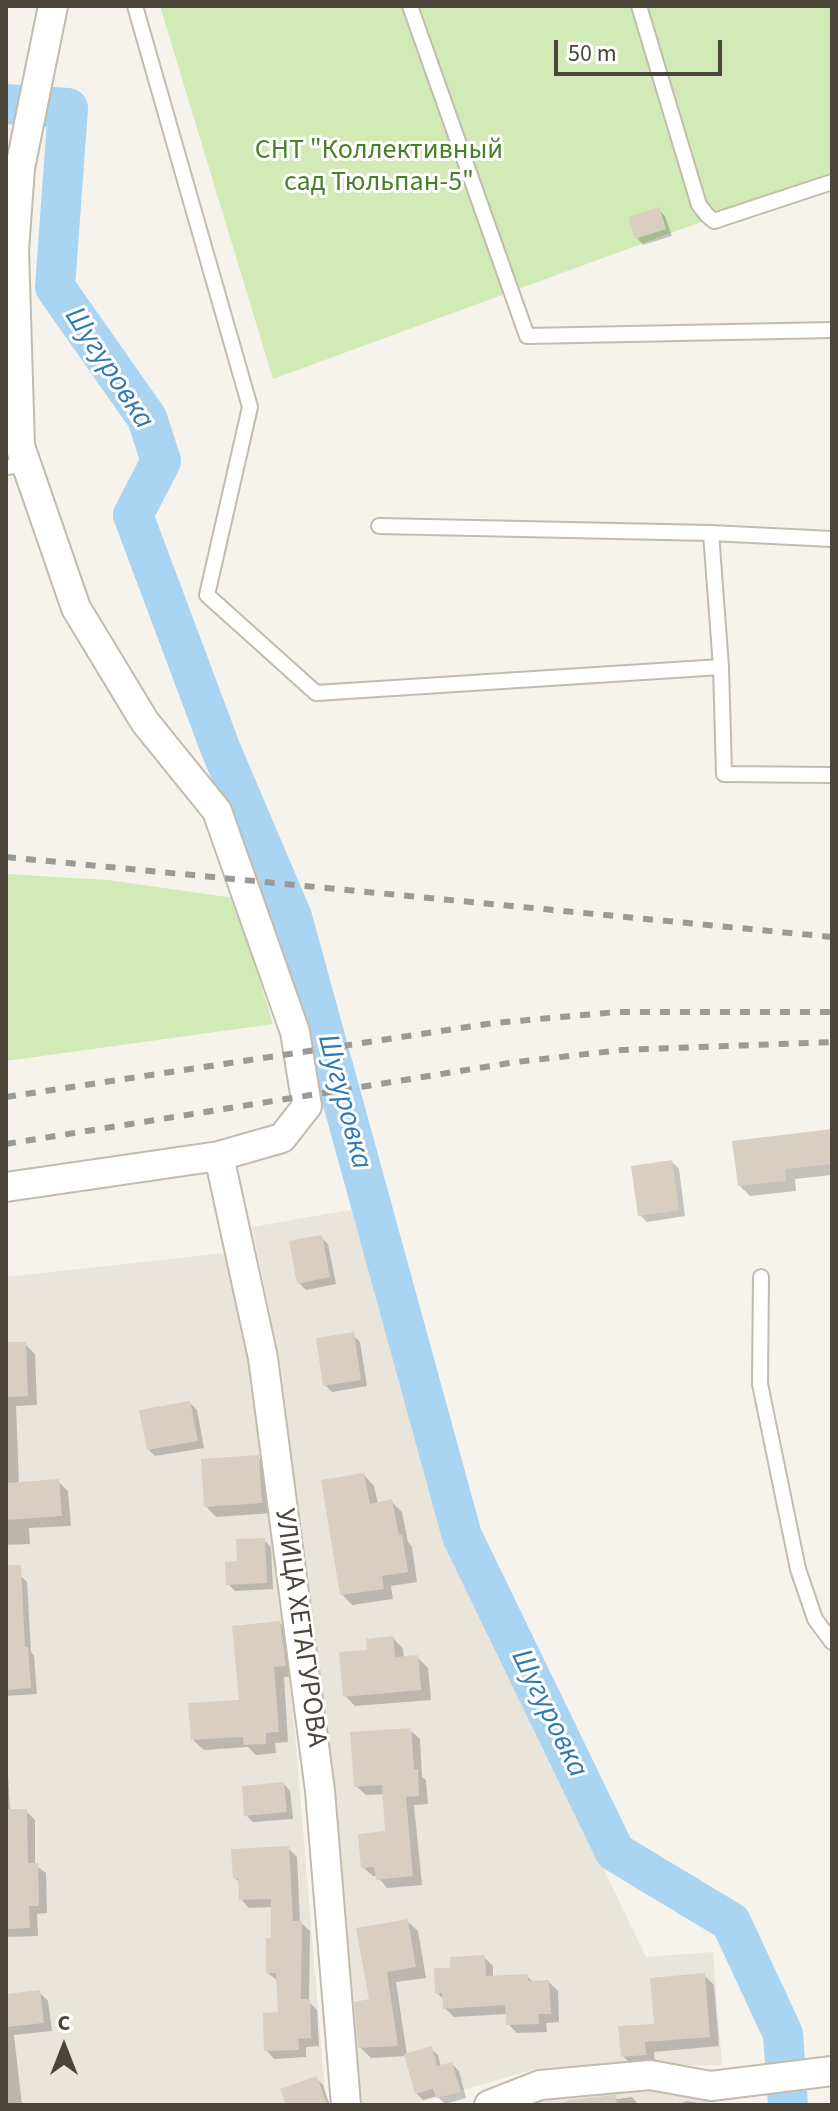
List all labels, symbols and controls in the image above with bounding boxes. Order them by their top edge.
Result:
scale bar [558,24,726,74]
text: 50 m [568,36,617,71]
park label: СНТ "Коллективный сад Тюльпан-5" [255,135,503,201]
water label: Шугуровка [55,301,161,437]
water label: Шугуровка [308,1031,378,1173]
street label: УЛИЦА ХЕТАГУРОВА [266,1507,332,1749]
water label: Шугуровка [502,1644,594,1784]
north arrow [24,2007,104,2087]
text: С [58,2007,70,2039]

